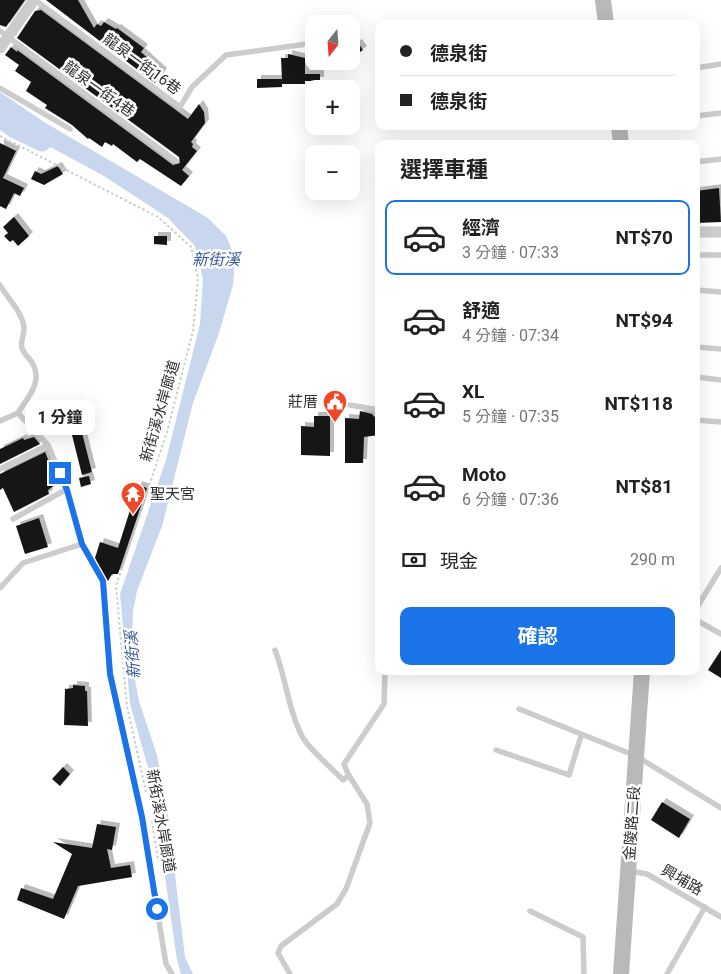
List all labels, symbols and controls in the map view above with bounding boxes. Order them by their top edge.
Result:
north arrow [305,15,360,70]
map controls [305,15,360,200]
street label: 龍泉一街16巷 [100,30,184,98]
text: 德泉街 [430,42,487,65]
street label: 龍泉一街4巷 [60,57,138,121]
button: + [305,80,360,135]
text: 德泉街 [430,90,487,113]
button: − [305,145,360,200]
text: 選擇車種 [400,157,488,182]
icon: car [402,215,447,260]
text: 經濟 [462,216,500,239]
text: NT$70 [615,226,673,249]
text: 3 分鐘 · 07:33 [462,243,559,262]
water label: 新街溪 [192,250,242,269]
icon: car [402,298,447,343]
text: 舒適 [462,299,500,322]
text: NT$94 [615,309,673,332]
text: 4 分鐘 · 07:34 [462,326,559,345]
street label: 新街溪水岸廊道 [137,358,183,464]
text: XL [462,380,484,403]
icon: car [402,381,447,426]
public building icon: 莊厝 [322,389,348,423]
text: NT$118 [604,392,673,415]
place label: 莊厝 [288,393,318,411]
callout: 1 分鐘 [25,400,95,436]
text: 5 分鐘 · 07:35 [462,407,559,426]
text: 1 分鐘 [37,408,83,427]
route end [49,462,71,484]
text: Moto [462,463,506,486]
icon: car [402,464,447,509]
text: NT$81 [615,475,673,498]
temple icon: 聖天宮 [120,481,146,515]
place label: 聖天宮 [150,485,195,503]
text: 6 分鐘 · 07:36 [462,490,559,509]
icon: cash [400,546,428,574]
text: 現金 [440,550,478,573]
text: 290 m [630,550,675,569]
button: 確認 [400,607,675,665]
water label: 新街溪 [121,628,144,680]
street label: 新街溪水岸廊道 [143,768,179,874]
street label: 金陵路二段 [620,785,644,861]
street label: 興埔路 [658,861,706,899]
route start [146,898,168,920]

